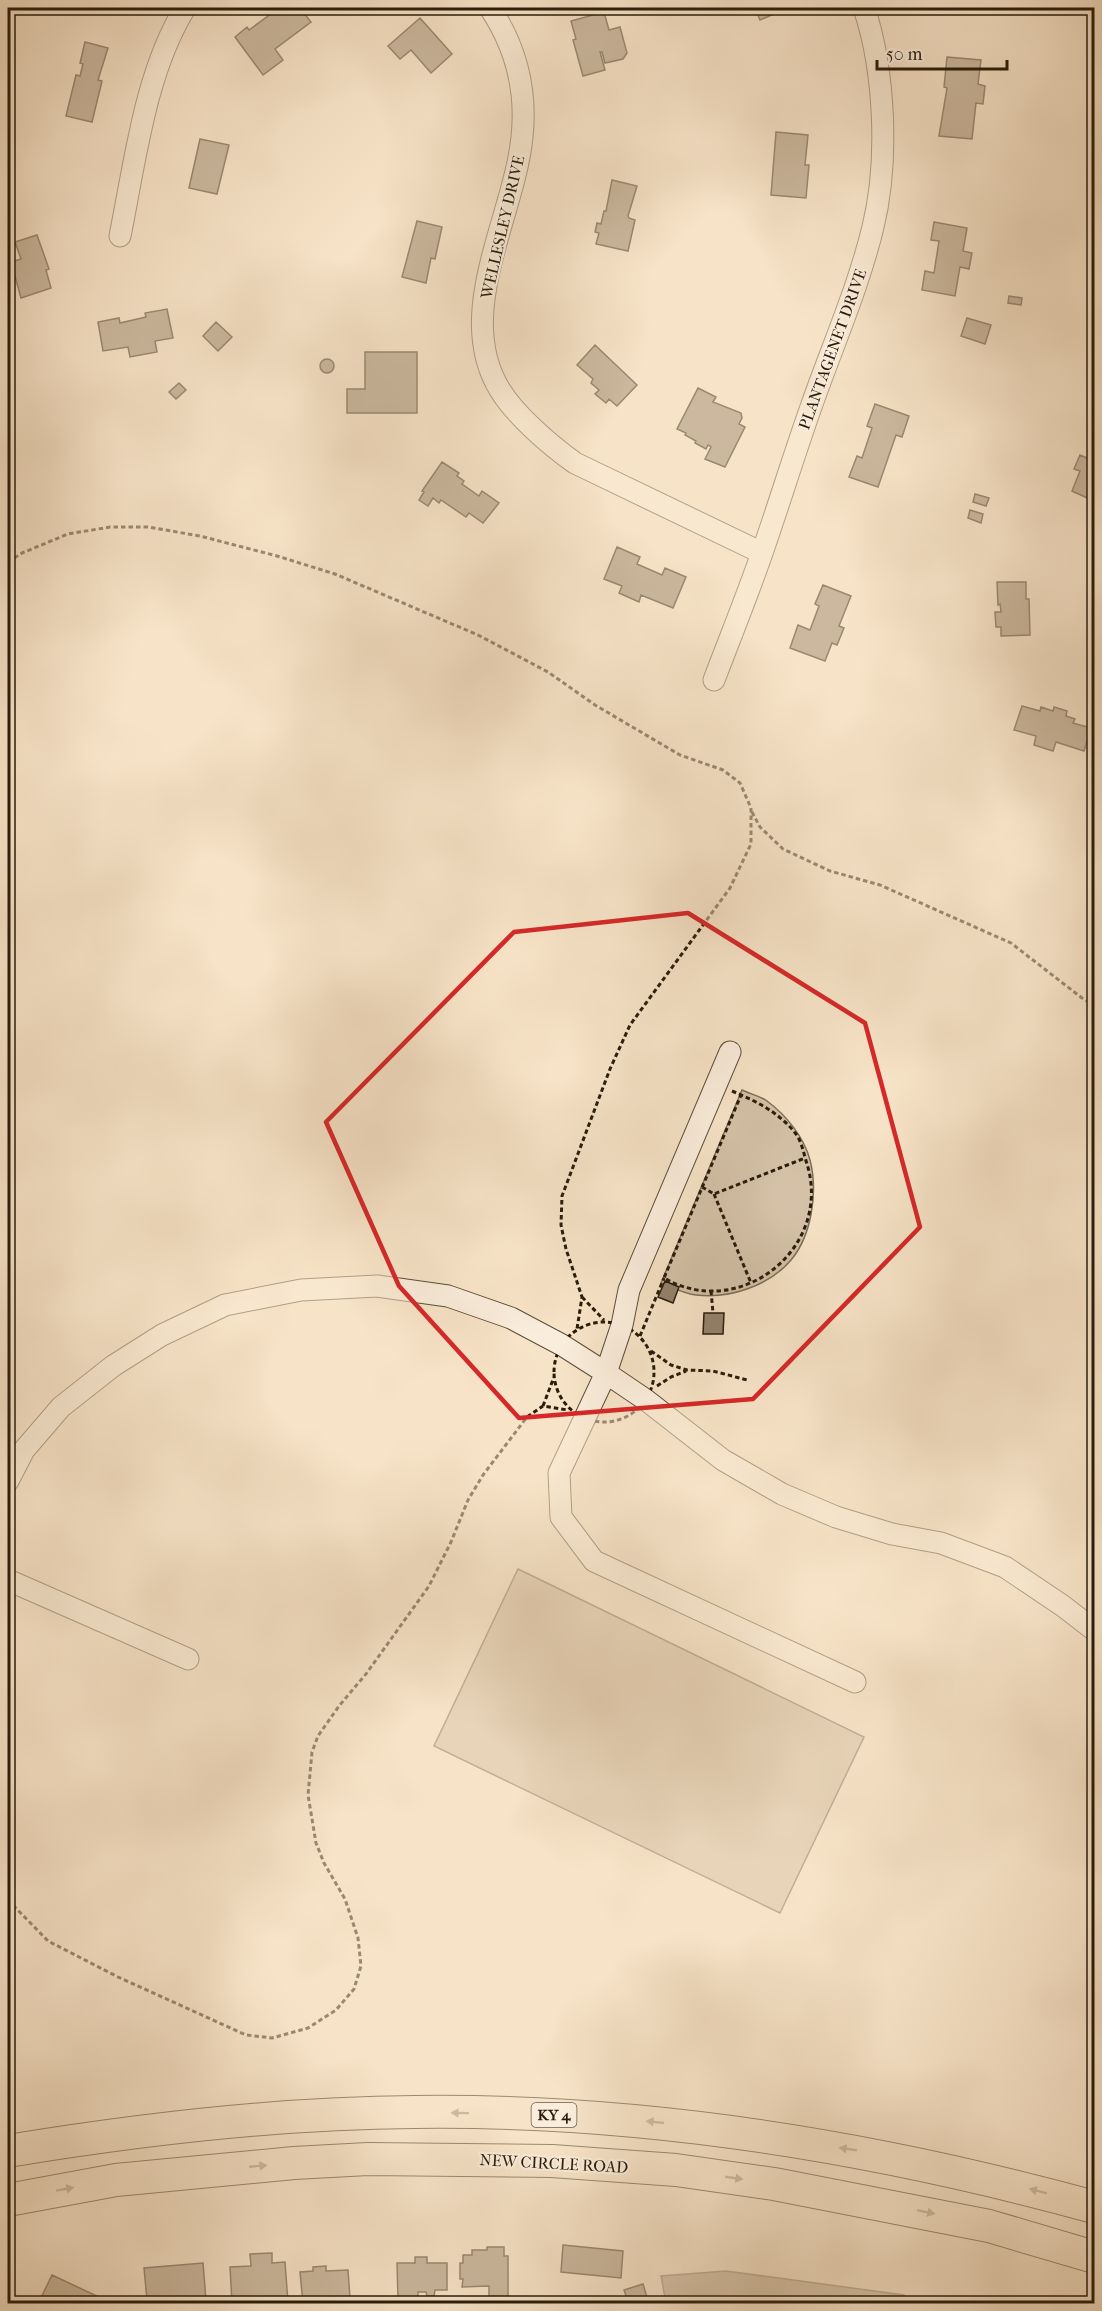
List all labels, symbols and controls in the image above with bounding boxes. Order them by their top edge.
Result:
scale bar [877,33,1008,71]
text: 50 m [886,44,923,65]
street label: WELLESLEY DRIVE [477,153,528,302]
street label: PLANTAGENET DRIVE [795,266,870,432]
road number: KY 4 [532,2103,576,2127]
one-way arrow [451,2108,470,2117]
one-way arrow [645,2117,664,2127]
one-way arrow [838,2144,857,2153]
street label: NEW CIRCLE ROAD [479,2150,629,2177]
one-way arrow [249,2161,268,2171]
one-way arrow [724,2174,743,2183]
one-way arrow [56,2184,75,2193]
one-way arrow [1029,2186,1047,2196]
one-way arrow [916,2208,935,2217]

